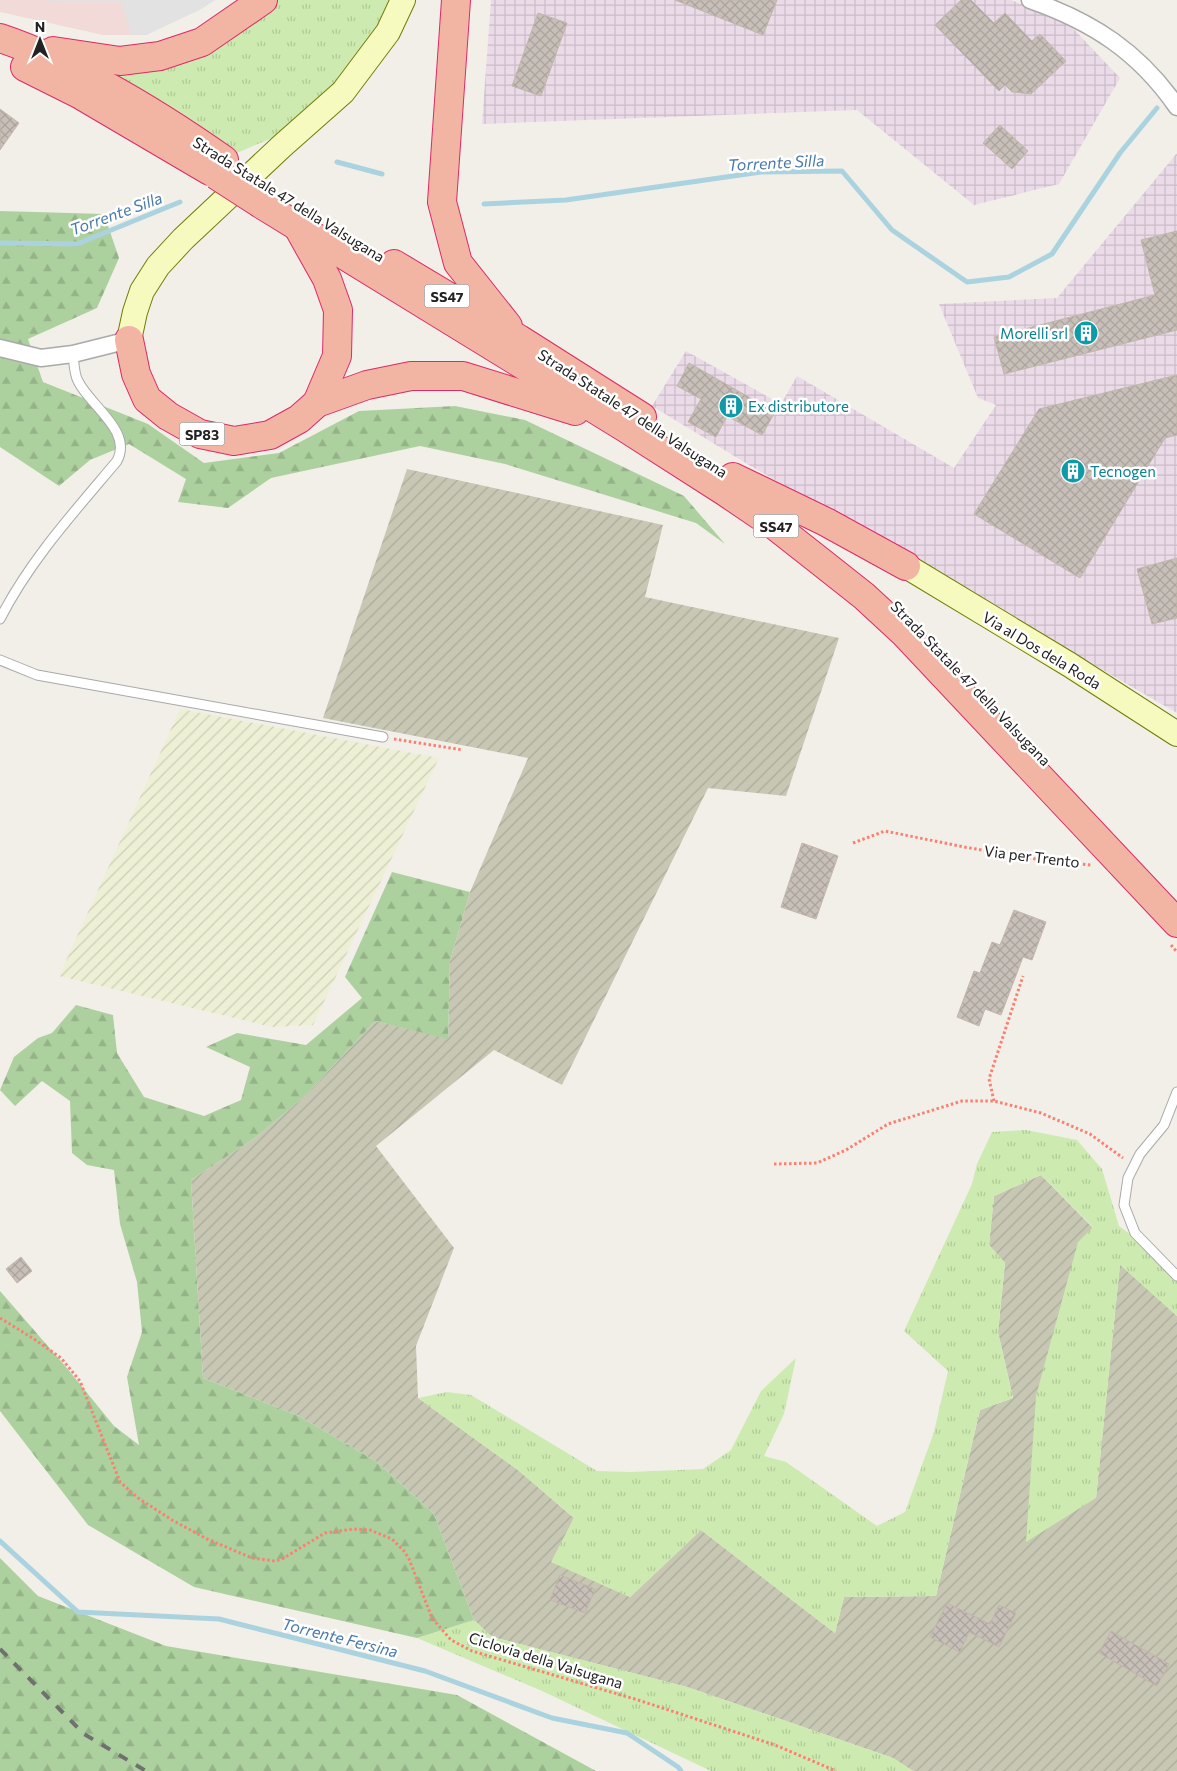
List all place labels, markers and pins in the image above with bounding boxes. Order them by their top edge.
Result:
building icon: Morelli srl [1073,320,1099,346]
place label: Morelli srl [1000,324,1068,342]
building icon: Ex distributore [718,393,744,419]
place label: Ex distributore [748,397,849,415]
building icon: Tecnogen [1060,458,1086,484]
place label: Tecnogen [1090,462,1156,480]

